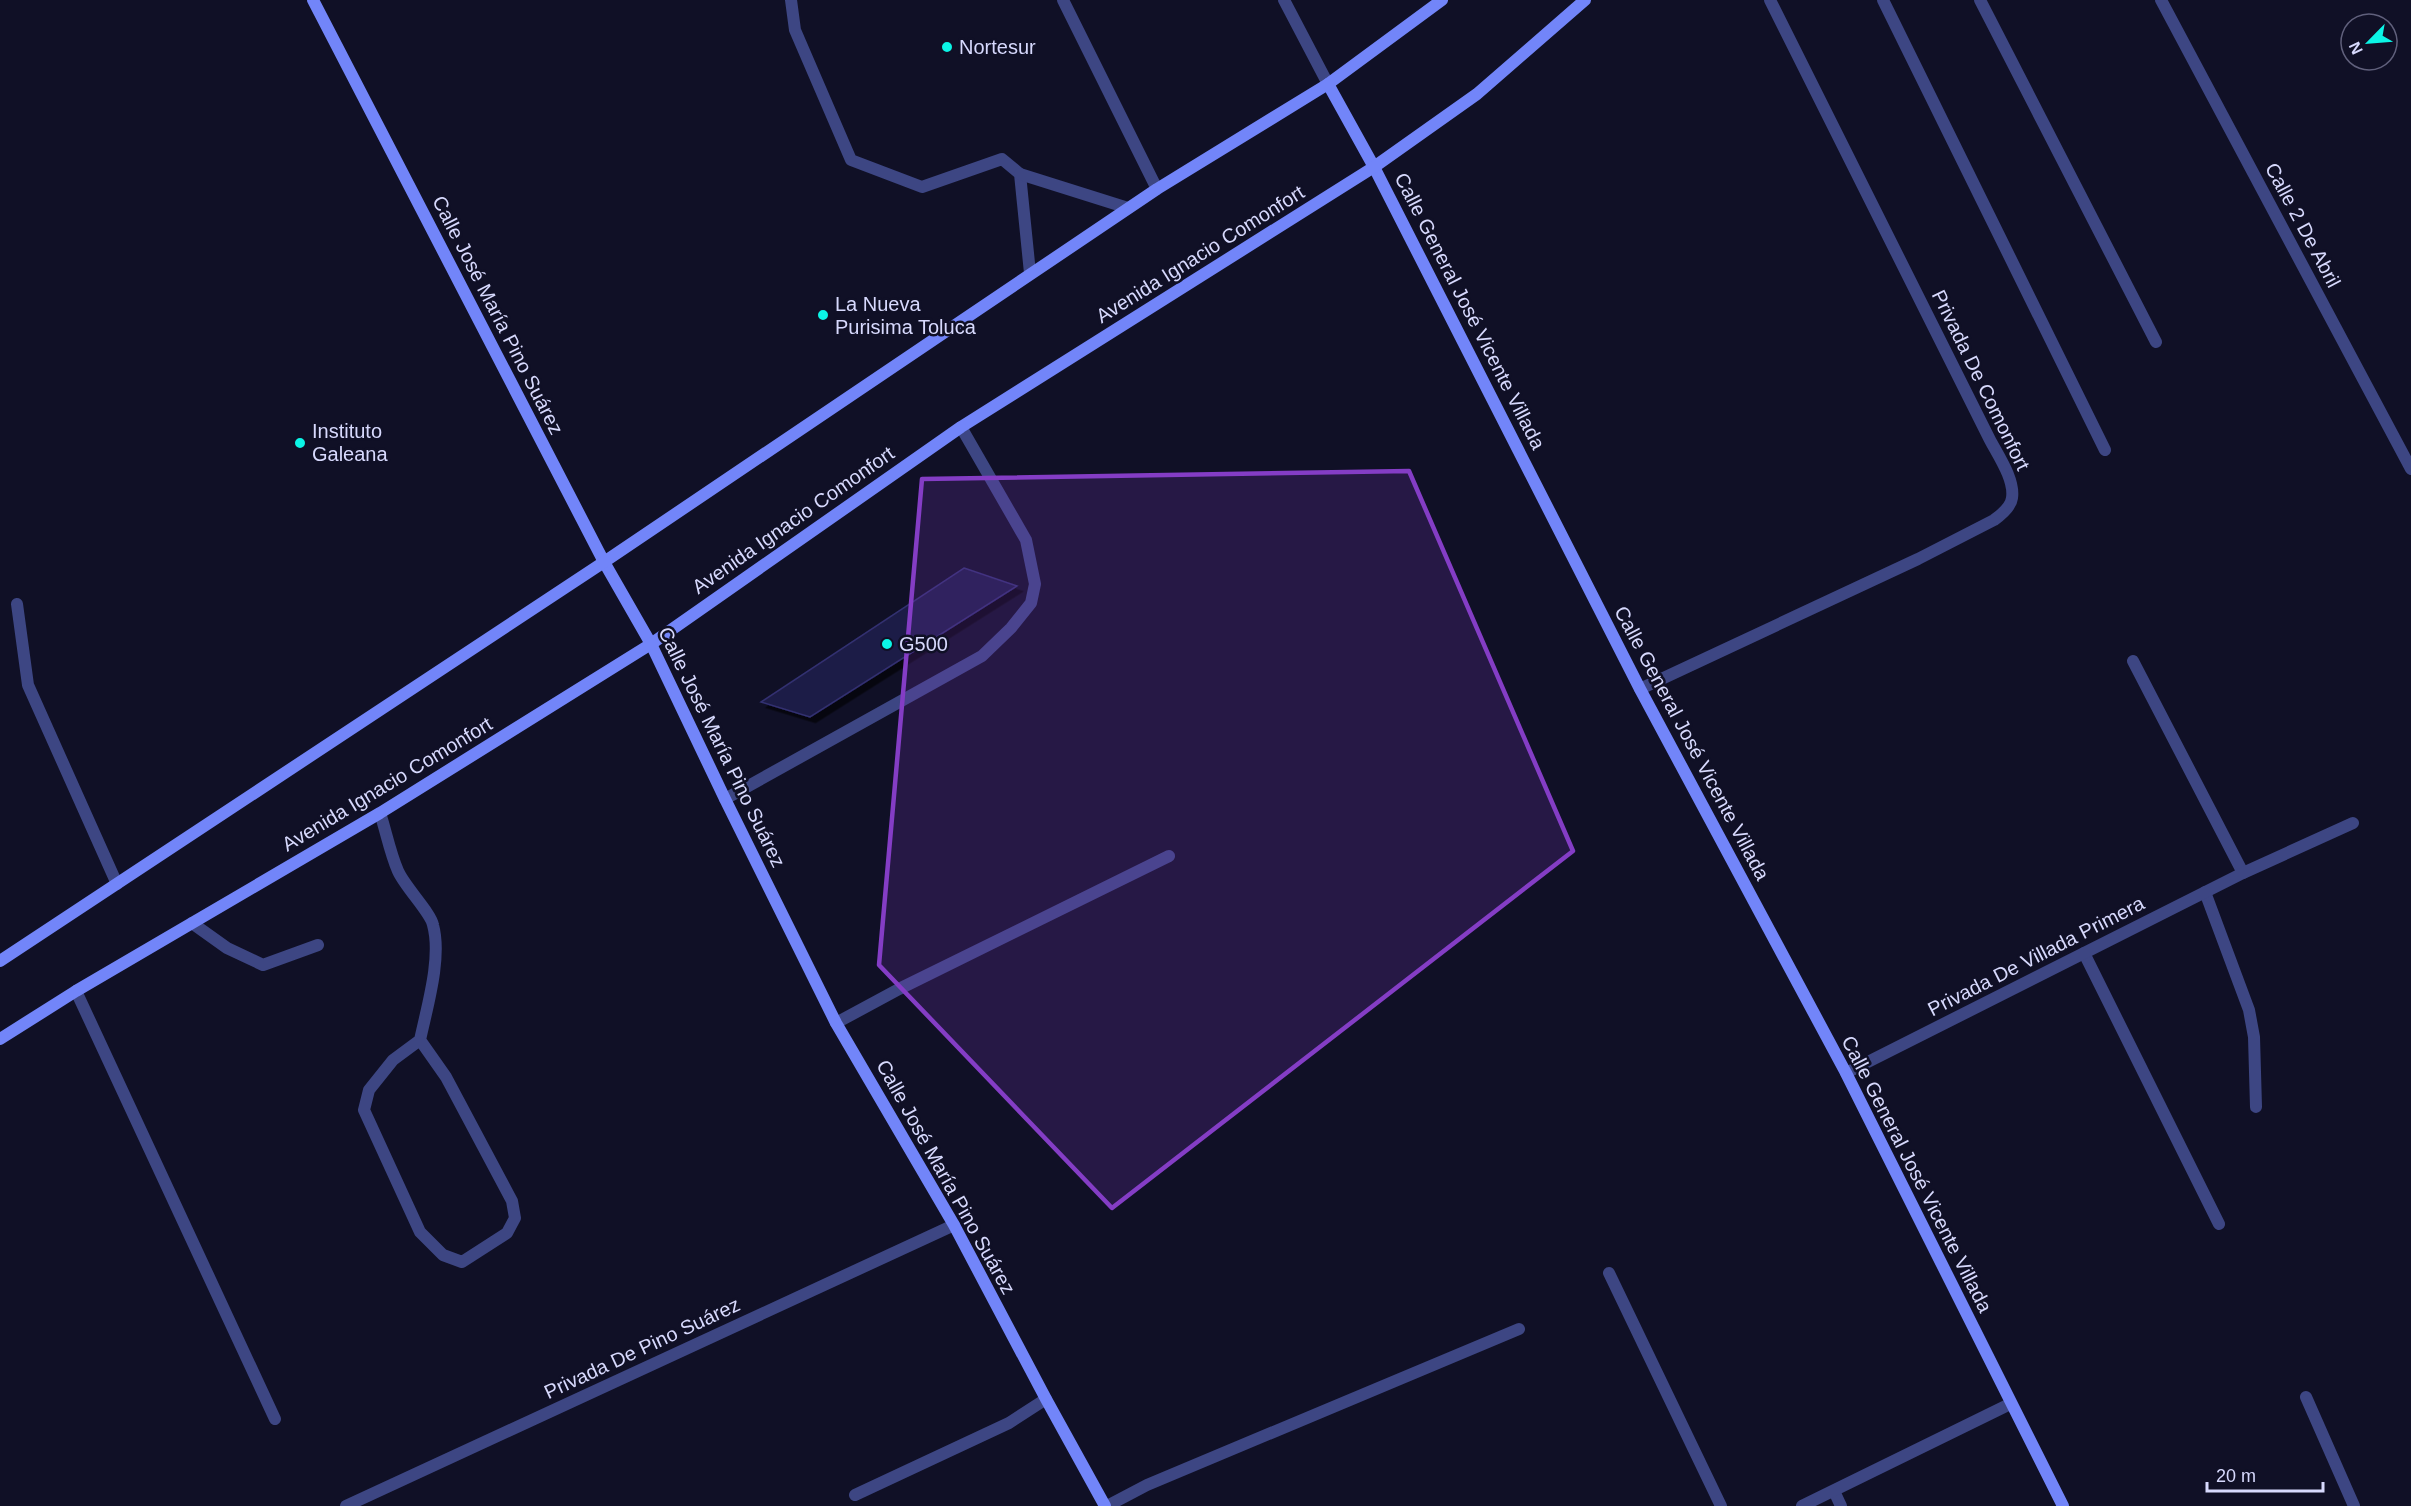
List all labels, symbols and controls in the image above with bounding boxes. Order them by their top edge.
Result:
north arrow [2339,12,2399,72]
place label: Nortesur [959,36,1036,58]
text: N [2346,39,2366,57]
marker: Nortesur [940,40,954,54]
street label: Calle 2 De Abril [2261,159,2345,291]
street label: Calle General José Vicente Villada [1390,169,1550,454]
street label: Avenida Ignacio Comonfort [1092,181,1308,327]
street label: Calle José María Pino Suárez [428,192,568,438]
street label: Privada De Comonfort [1928,286,2034,474]
place label: La Nueva Purisima Toluca [835,293,977,338]
marker: La Nueva Purisima Toluca [816,308,830,322]
place label: Instituto Galeana [312,420,388,465]
marker: Instituto Galeana [293,436,307,450]
street label: Avenida Ignacio Comonfort [688,442,898,598]
street label: Calle General José Vicente Villada [1610,602,1774,885]
street label: Calle José María Pino Suárez [654,623,790,871]
place label: G500 [899,633,948,655]
marker: G500 [880,637,894,651]
street label: Avenida Ignacio Comonfort [278,712,496,855]
street label: Privada De Villada Primera [1924,891,2149,1020]
street label: Calle General José Vicente Villada [1837,1032,1997,1317]
street label: Calle José María Pino Suárez [872,1056,1020,1298]
street label: Privada De Pino Suárez [541,1293,743,1403]
scale bar [2207,1455,2322,1493]
text: 20 m [2216,1466,2256,1486]

